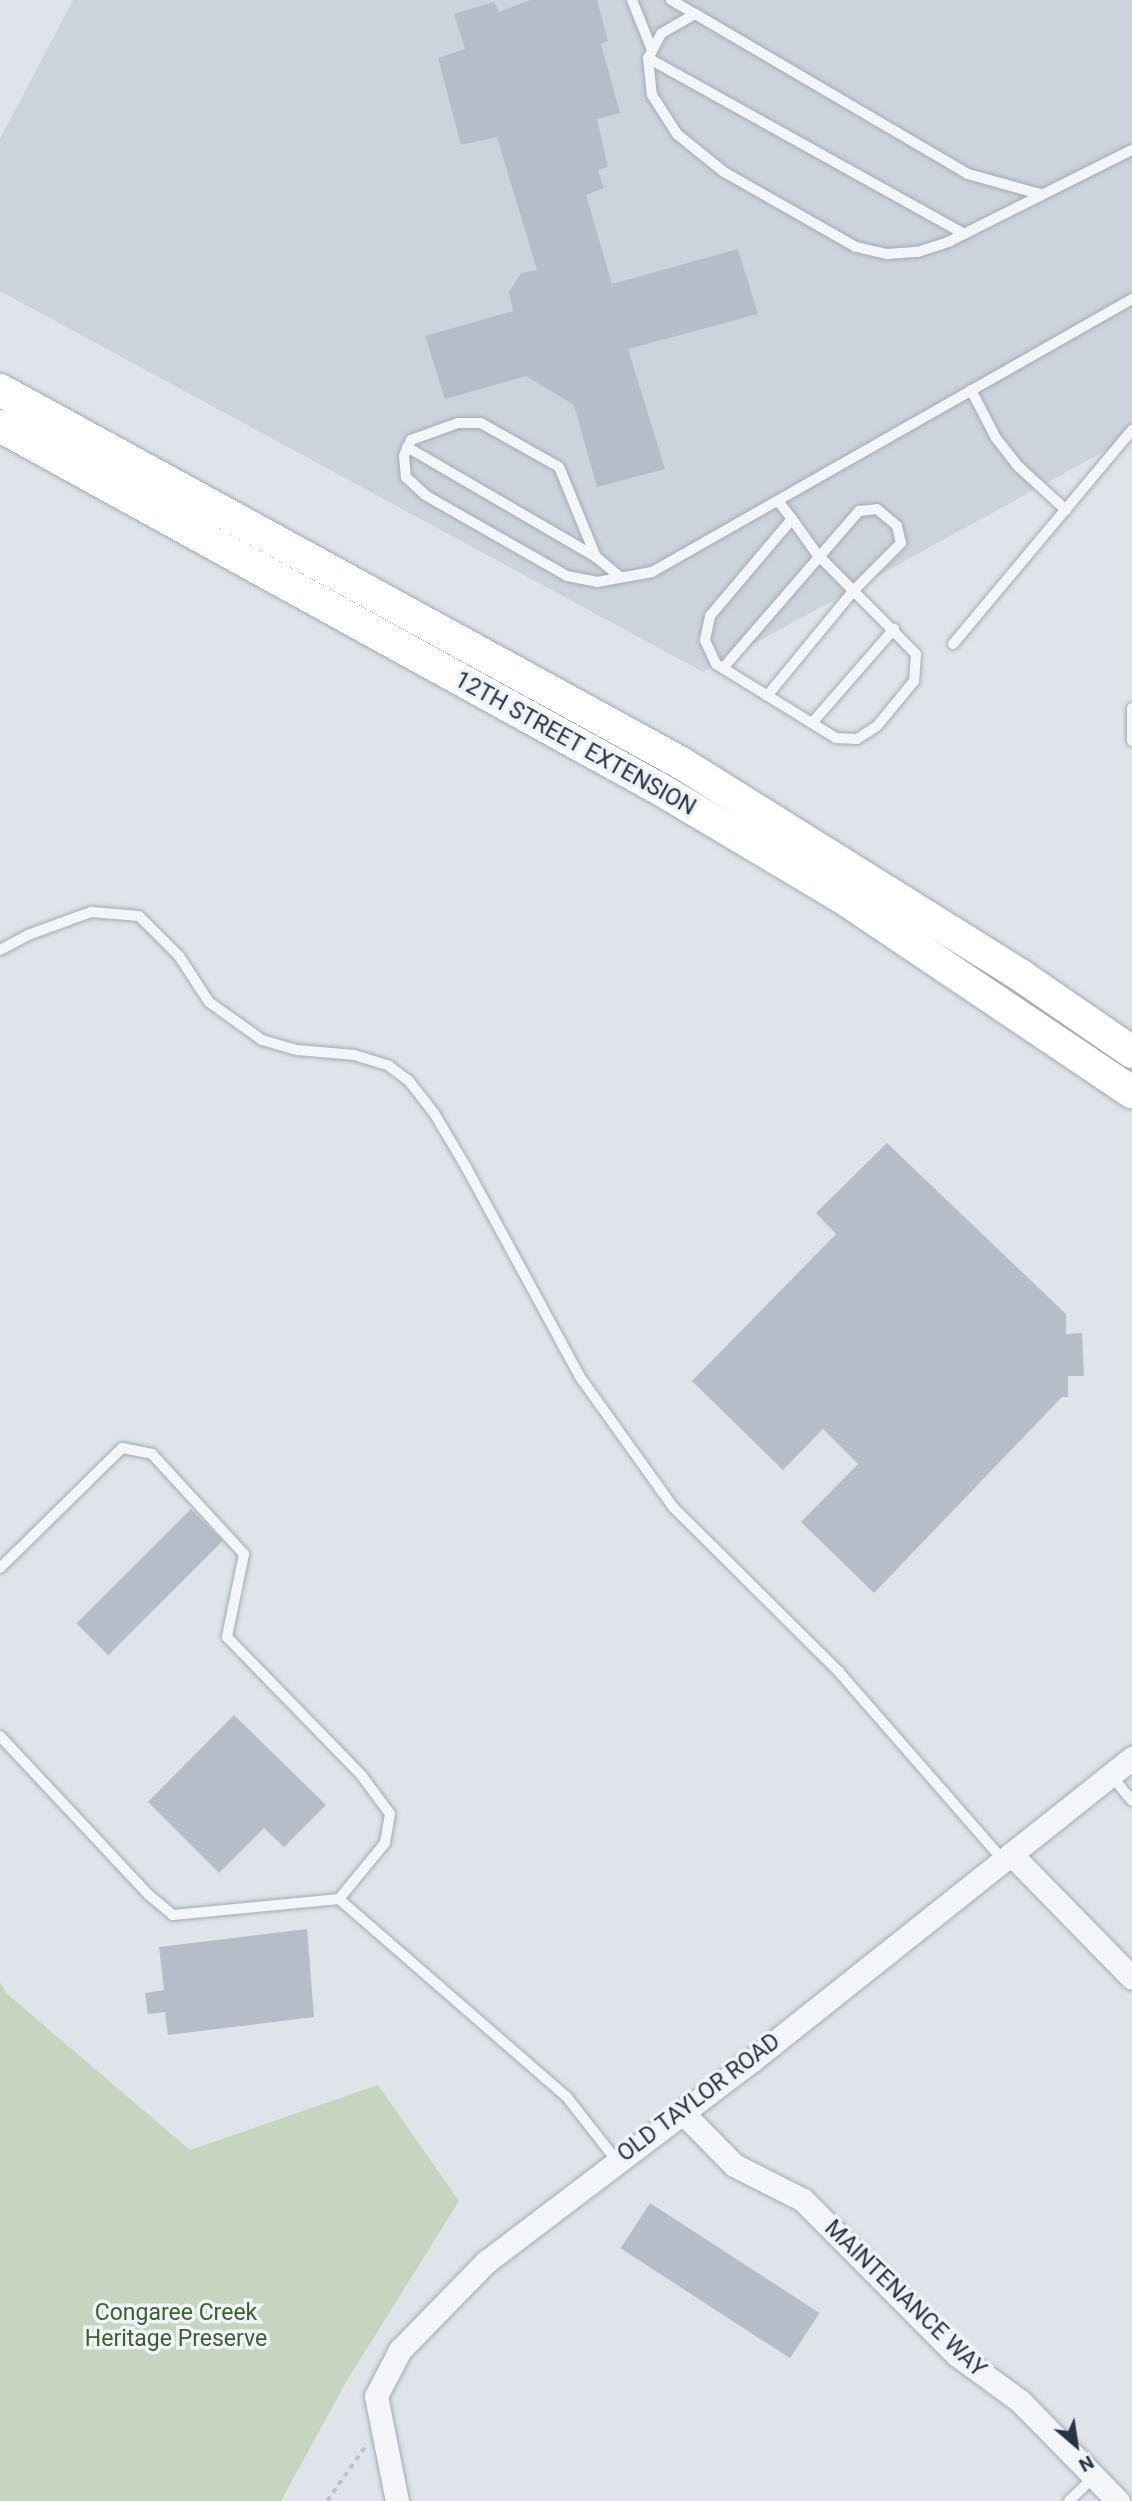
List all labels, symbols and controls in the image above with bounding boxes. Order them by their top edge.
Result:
street label: 12TH STREET EXTENSION [449,666,701,822]
street label: OLD TAYLOR ROAD [612,2028,786,2168]
street label: MAINTENANCE WAY [818,2215,992,2383]
park label: Congaree Creek Heritage Preserve [85,2299,267,2353]
north arrow [1041,2410,1111,2480]
text: N [1075,2450,1098,2477]

